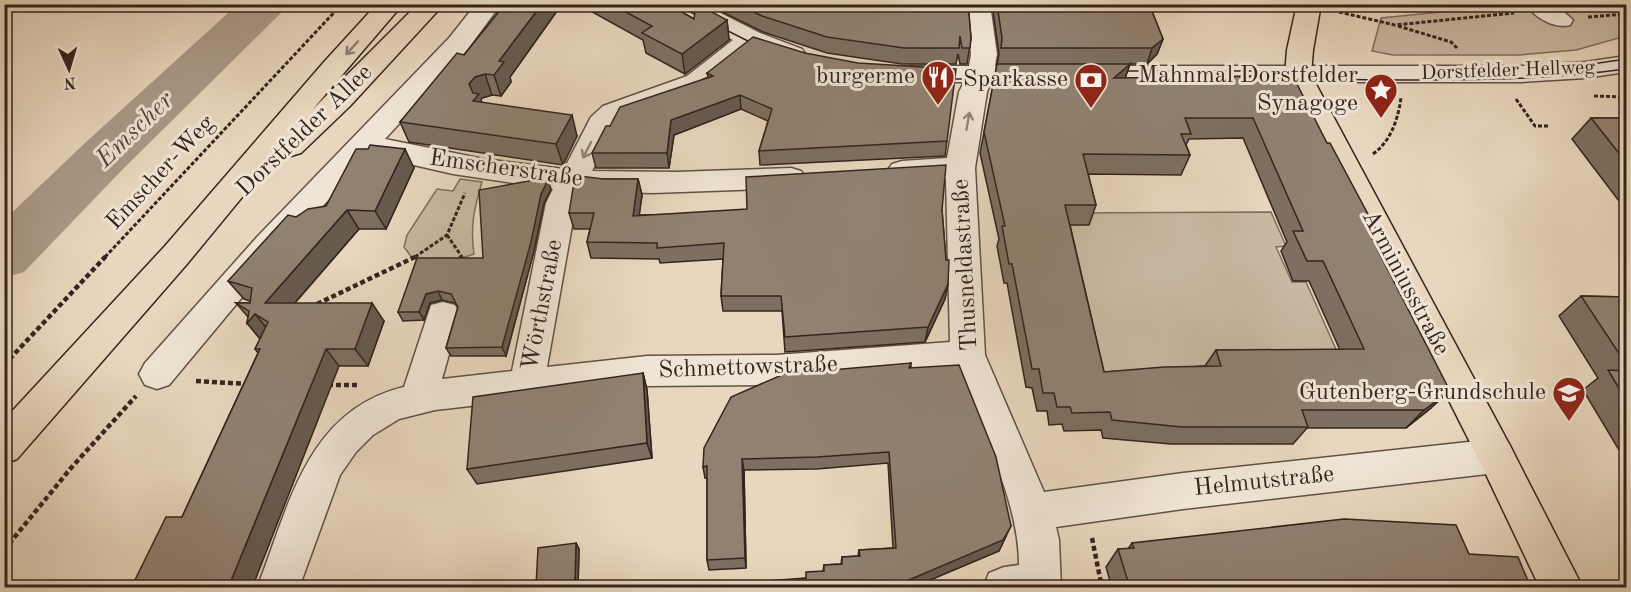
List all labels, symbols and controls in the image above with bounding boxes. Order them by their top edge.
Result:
north arrow [39,39,99,99]
one-way arrow [345,40,359,55]
street label: Dorstfelder Hellweg [1421,58,1596,84]
restaurant icon: burgerme [920,59,956,106]
street label: Dorstfelder Allee [233,60,377,202]
bank icon: Sparkasse [1073,62,1109,109]
place label: Mahnmal Dorstfelder Synagoge [1138,64,1358,116]
place label: burgerme [816,65,915,89]
place label: Sparkasse [963,68,1068,92]
place icon: Mahnmal Dorstfelder Synagoge [1363,72,1399,119]
text: N [62,74,77,90]
water label: Emscher [91,87,179,173]
street label: Emscher-Weg [102,111,220,235]
one-way arrow [963,112,974,131]
one-way arrow [581,141,592,159]
street label: Emscherstraße [428,146,584,192]
street label: Thusneldastraße [950,178,982,352]
street label: Arminiusstraße [1357,206,1453,360]
street label: Wörthstraße [519,237,567,373]
street label: Schmettowstraße [658,353,838,383]
school or university icon: Gutenberg-Grundschule [1551,375,1587,422]
place label: Gutenberg-Grundschule [1299,381,1546,405]
street label: Helmutstraße [1193,463,1335,501]

